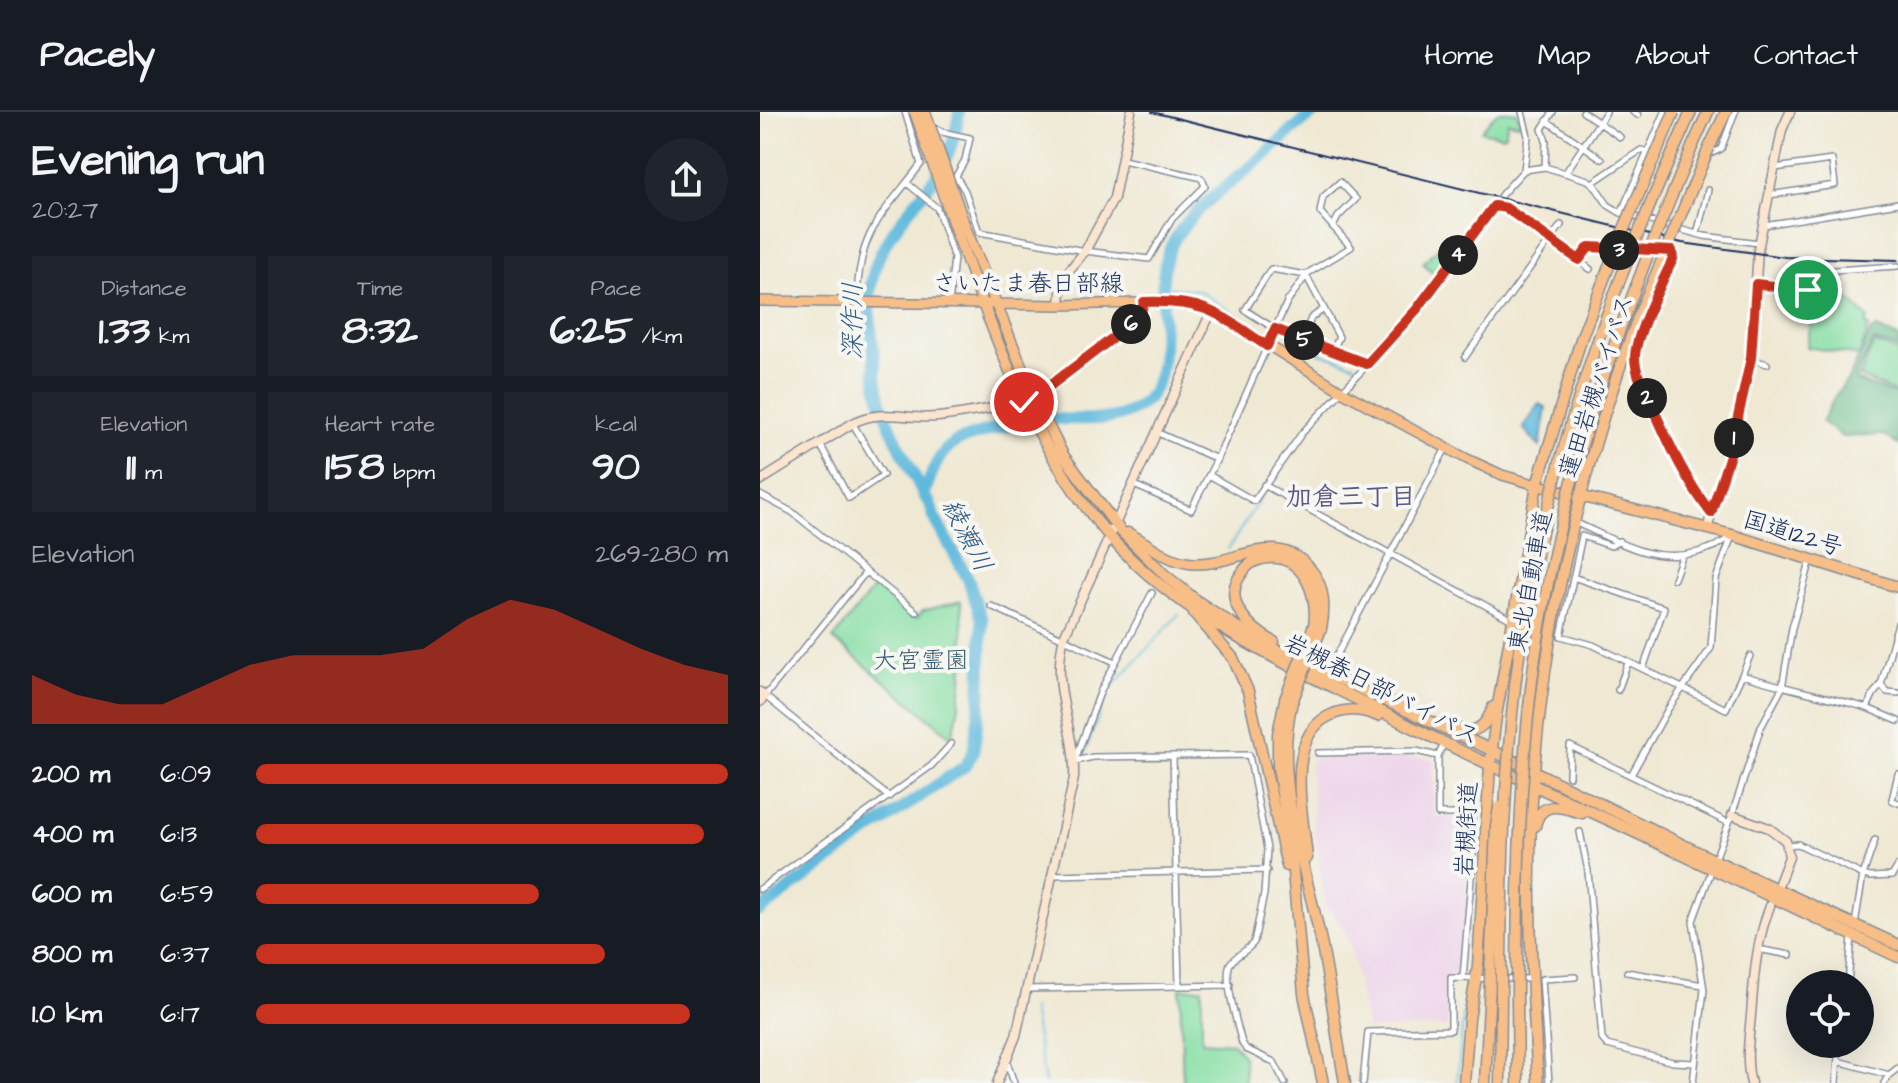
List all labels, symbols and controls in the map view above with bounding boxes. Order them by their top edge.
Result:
text: Pacely [40,29,155,81]
text: Home [1424,36,1494,75]
text: Map [1538,36,1591,75]
text: About [1635,36,1710,75]
text: Contact [1754,36,1858,75]
text: Evening run [32,131,264,192]
button: share [644,138,728,222]
text: 20:27 [32,192,99,228]
pin: 3 [1599,230,1639,270]
text: 3 [1613,234,1625,265]
pin: 4 [1438,235,1478,275]
text: 4 [1451,239,1465,270]
pin [1774,256,1842,324]
street label: さいたま春日部線 [932,267,1124,301]
icon: arrive [1786,268,1830,312]
text: Distance [101,273,187,304]
text: Time [357,273,403,304]
text: Pace [590,273,642,304]
water label: 深作川 [835,282,871,360]
street label: 蓮田岩槻バイパス [1551,290,1643,483]
text: 1.33 [99,304,150,359]
text: 8:32 [342,304,418,359]
text: 6:25 [550,304,633,359]
pin: 6 [1111,304,1151,344]
text: 6 [1124,308,1138,339]
pin: 5 [1284,320,1324,360]
text: km [150,321,189,352]
text: /km [633,321,682,352]
text: 5 [1296,324,1312,355]
pin [990,368,1058,436]
pin: 2 [1627,378,1667,418]
icon: check [1002,380,1046,424]
text: 2 [1641,382,1653,413]
text: Elevation [101,409,187,440]
text: Heart rate [325,409,435,440]
text: kcal [595,409,637,440]
pin: 1 [1714,418,1754,458]
text: 1 [1733,422,1735,453]
text: 11 [126,440,136,495]
text: 158 [325,440,384,495]
text: 90 [592,440,640,495]
text: m [136,457,162,488]
text: bpm [384,457,435,488]
district label: 加倉三丁目 [1286,479,1416,515]
water label: 綾瀬川 [933,493,1001,578]
street label: 国道122号 [1739,503,1847,565]
street label: 東北自動車道 [1501,507,1561,655]
text: Elevation [32,536,134,572]
text: 269–280 m [595,536,728,572]
street label: 岩槻春日部バイパス [1278,626,1485,754]
park label: 大宮霊園 [873,644,969,678]
text: 200 m [32,756,110,792]
text: 6:09 [160,756,212,792]
street label: 岩槻街道 [1448,780,1486,878]
text: 400 m [32,816,113,852]
text: 6:13 [160,816,197,852]
text: 600 m [32,876,112,912]
text: 6:59 [160,876,214,912]
text: 800 m [32,936,112,972]
text: 6:37 [160,936,210,972]
map controls [1786,970,1874,1058]
button: locate [1786,970,1874,1058]
text: 1.0 km [32,996,102,1032]
text: 6:17 [160,996,200,1032]

